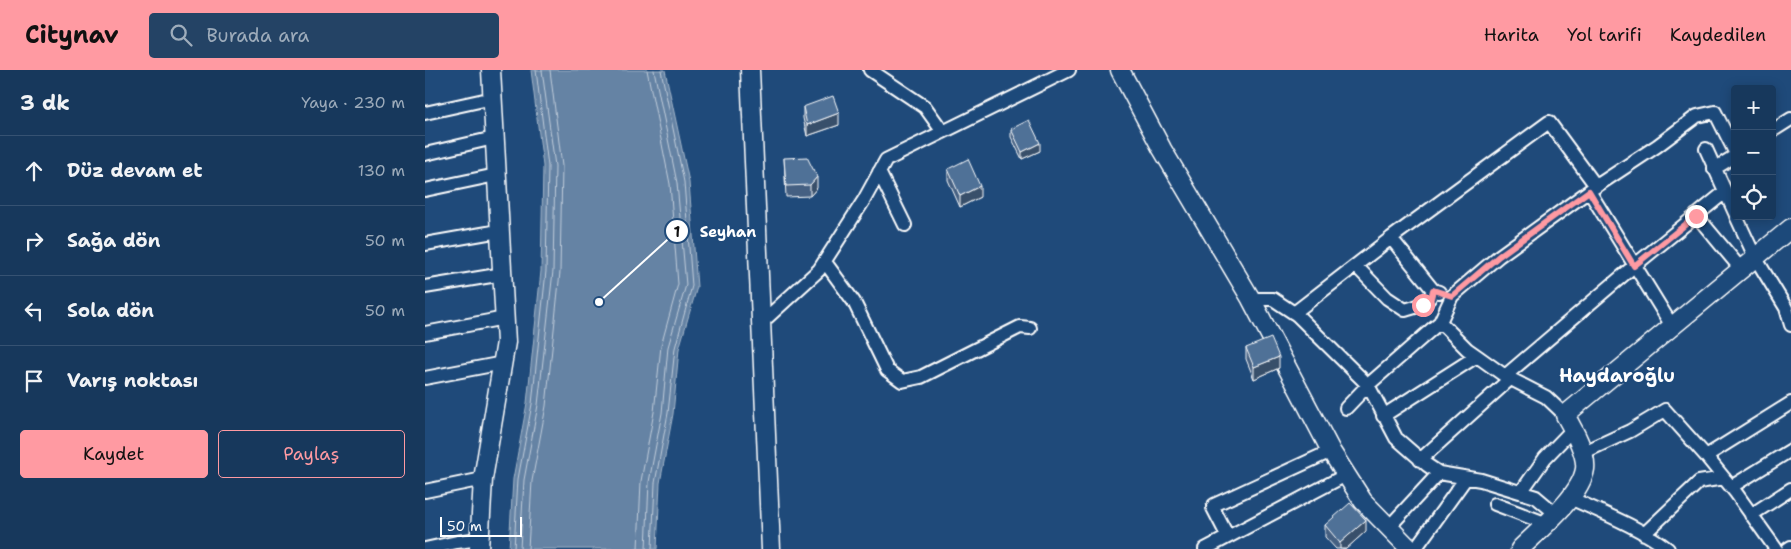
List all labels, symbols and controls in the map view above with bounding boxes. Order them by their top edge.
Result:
search box [149,13,499,58]
text: Citynav [25,19,119,51]
icon: search [167,21,195,49]
text: Burada ara [207,23,309,48]
text: Harita [1484,23,1539,47]
text: Yol tarifi [1567,23,1642,47]
text: Kaydedilen [1670,23,1766,47]
map controls [1731,85,1776,220]
button: + [1731,85,1776,130]
text: 3 dk [20,89,70,117]
text: Yaya · 230 m [301,92,405,113]
button: − [1731,130,1776,175]
icon: ahead [20,157,48,185]
text: Düz devam et [67,158,203,183]
text: 130 m [358,160,405,181]
button: locate [1731,175,1776,220]
route end [1685,205,1708,228]
callout: Seyhan [664,216,766,246]
text: 1 [674,222,681,242]
text: Seyhan [700,222,756,242]
icon: right [20,227,48,255]
text: Sağa dön [67,228,160,253]
text: 50 m [365,230,405,251]
route start [1412,294,1435,317]
icon: left [20,297,48,325]
text: Sola dön [67,298,154,323]
text: 50 m [365,300,405,321]
district label: Haydaroğlu [1559,363,1675,388]
icon: arrive [20,367,48,395]
text: Varış noktası [67,368,198,393]
button: Kaydet [20,430,208,478]
button: Paylaş [218,430,405,478]
scale bar [440,514,523,537]
text: 50 m [447,517,482,535]

